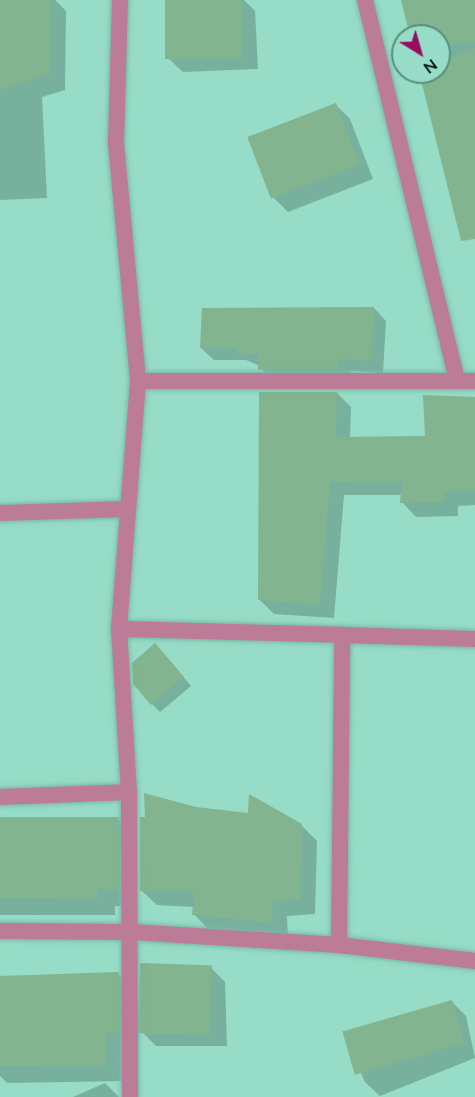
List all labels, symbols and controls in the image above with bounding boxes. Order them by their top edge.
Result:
north arrow [391,24,451,84]
text: N [420,56,442,78]

